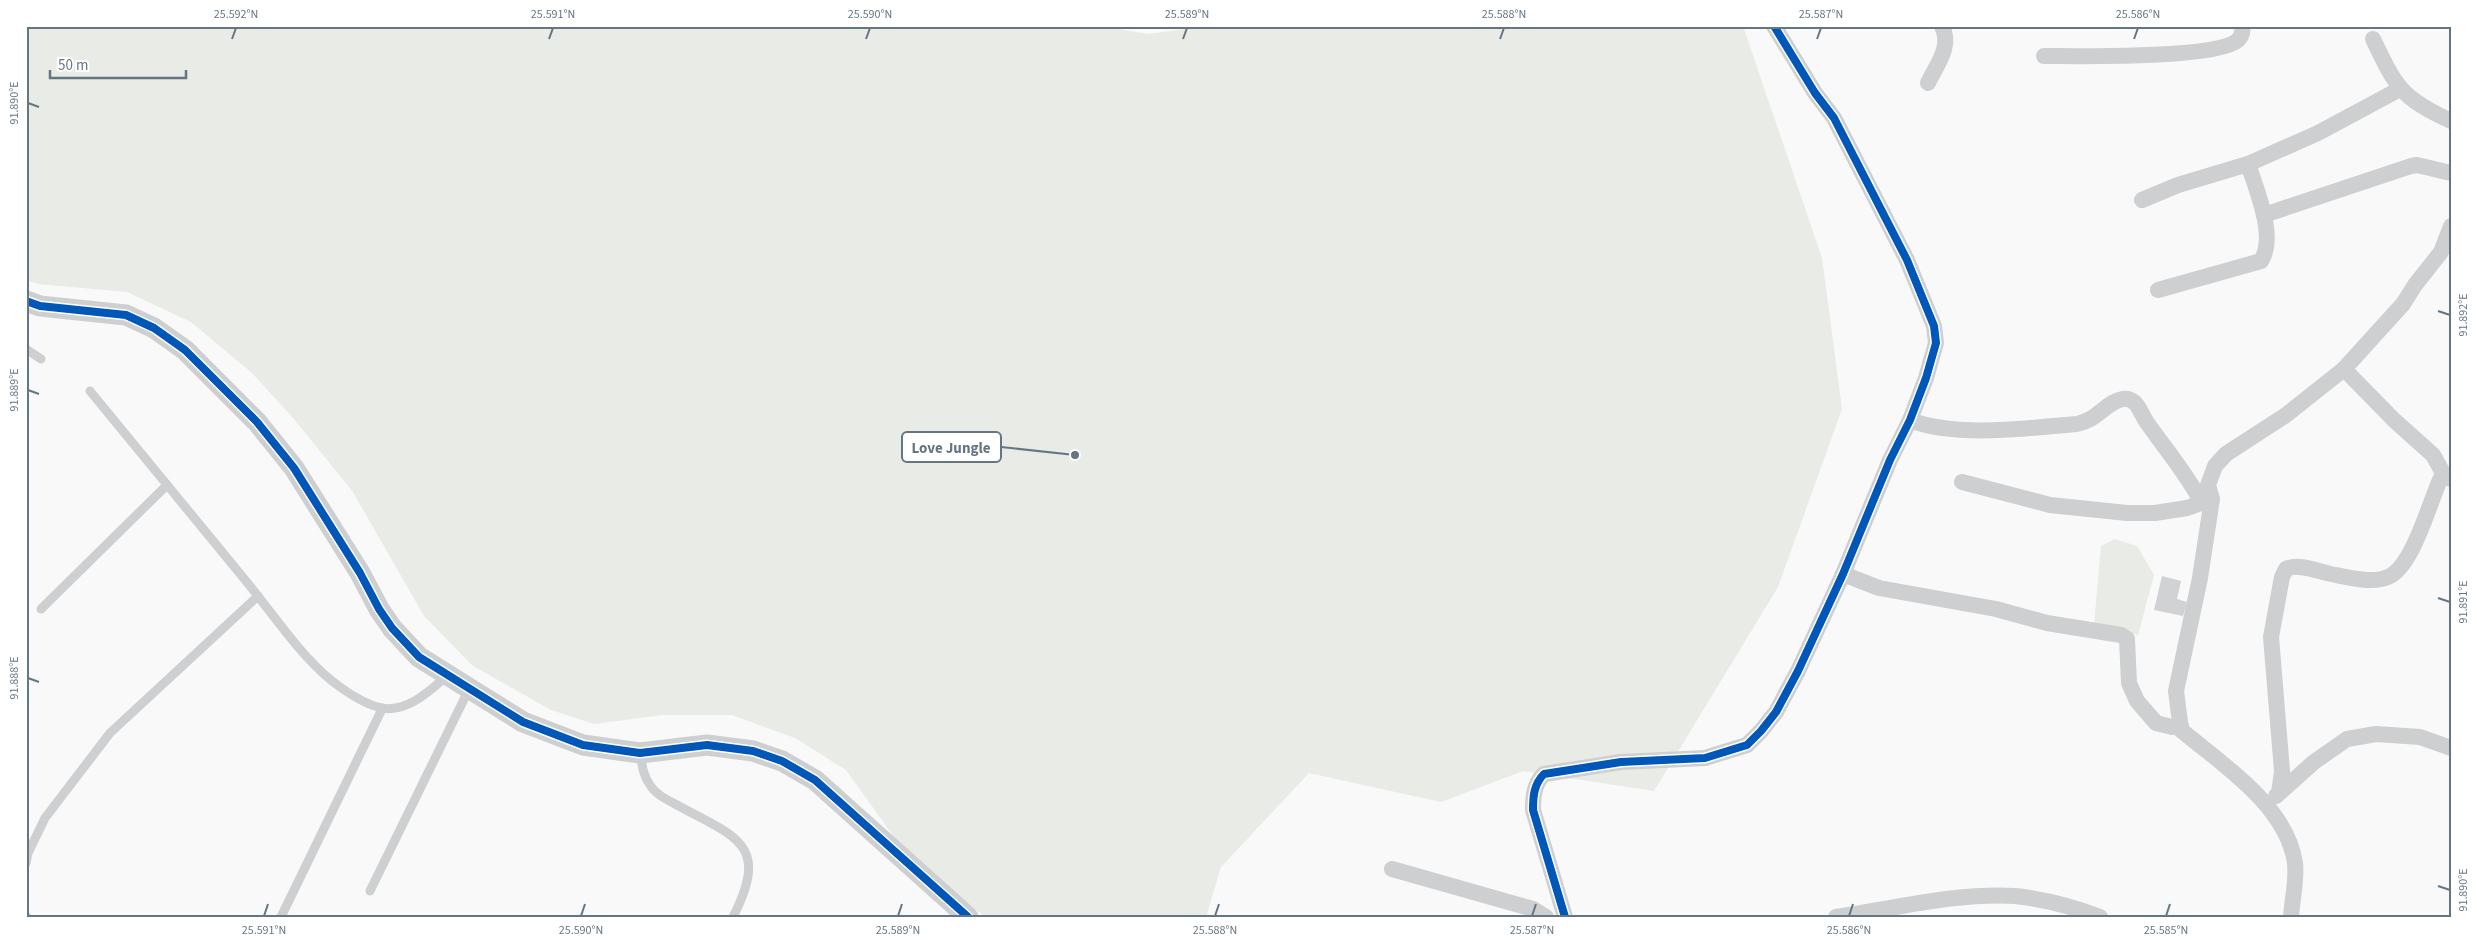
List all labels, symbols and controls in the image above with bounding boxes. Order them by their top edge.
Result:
text: 25.592°N [214,6,258,23]
text: 25.591°N [531,6,575,23]
text: 25.590°N [848,6,892,23]
text: 25.589°N [1165,6,1209,23]
text: 25.588°N [1482,6,1526,23]
text: 25.587°N [1799,6,1843,23]
text: 25.586°N [2116,6,2160,23]
scale bar [50,48,186,80]
text: 50 m [58,55,88,76]
text: 91.890°E [6,81,23,125]
text: 91.892°E [2455,293,2472,337]
text: 91.889°E [6,368,23,412]
callout: Love Jungle [902,432,1001,462]
text: Love Jungle [911,438,991,459]
text: 91.891°E [2455,580,2472,624]
text: 91.888°E [6,656,23,700]
text: 91.890°E [2455,868,2472,912]
text: 25.591°N [242,922,286,939]
text: 25.590°N [559,922,603,939]
text: 25.589°N [876,922,920,939]
text: 25.588°N [1193,922,1237,939]
text: 25.587°N [1510,922,1554,939]
text: 25.586°N [1827,922,1871,939]
text: 25.585°N [2144,922,2188,939]

